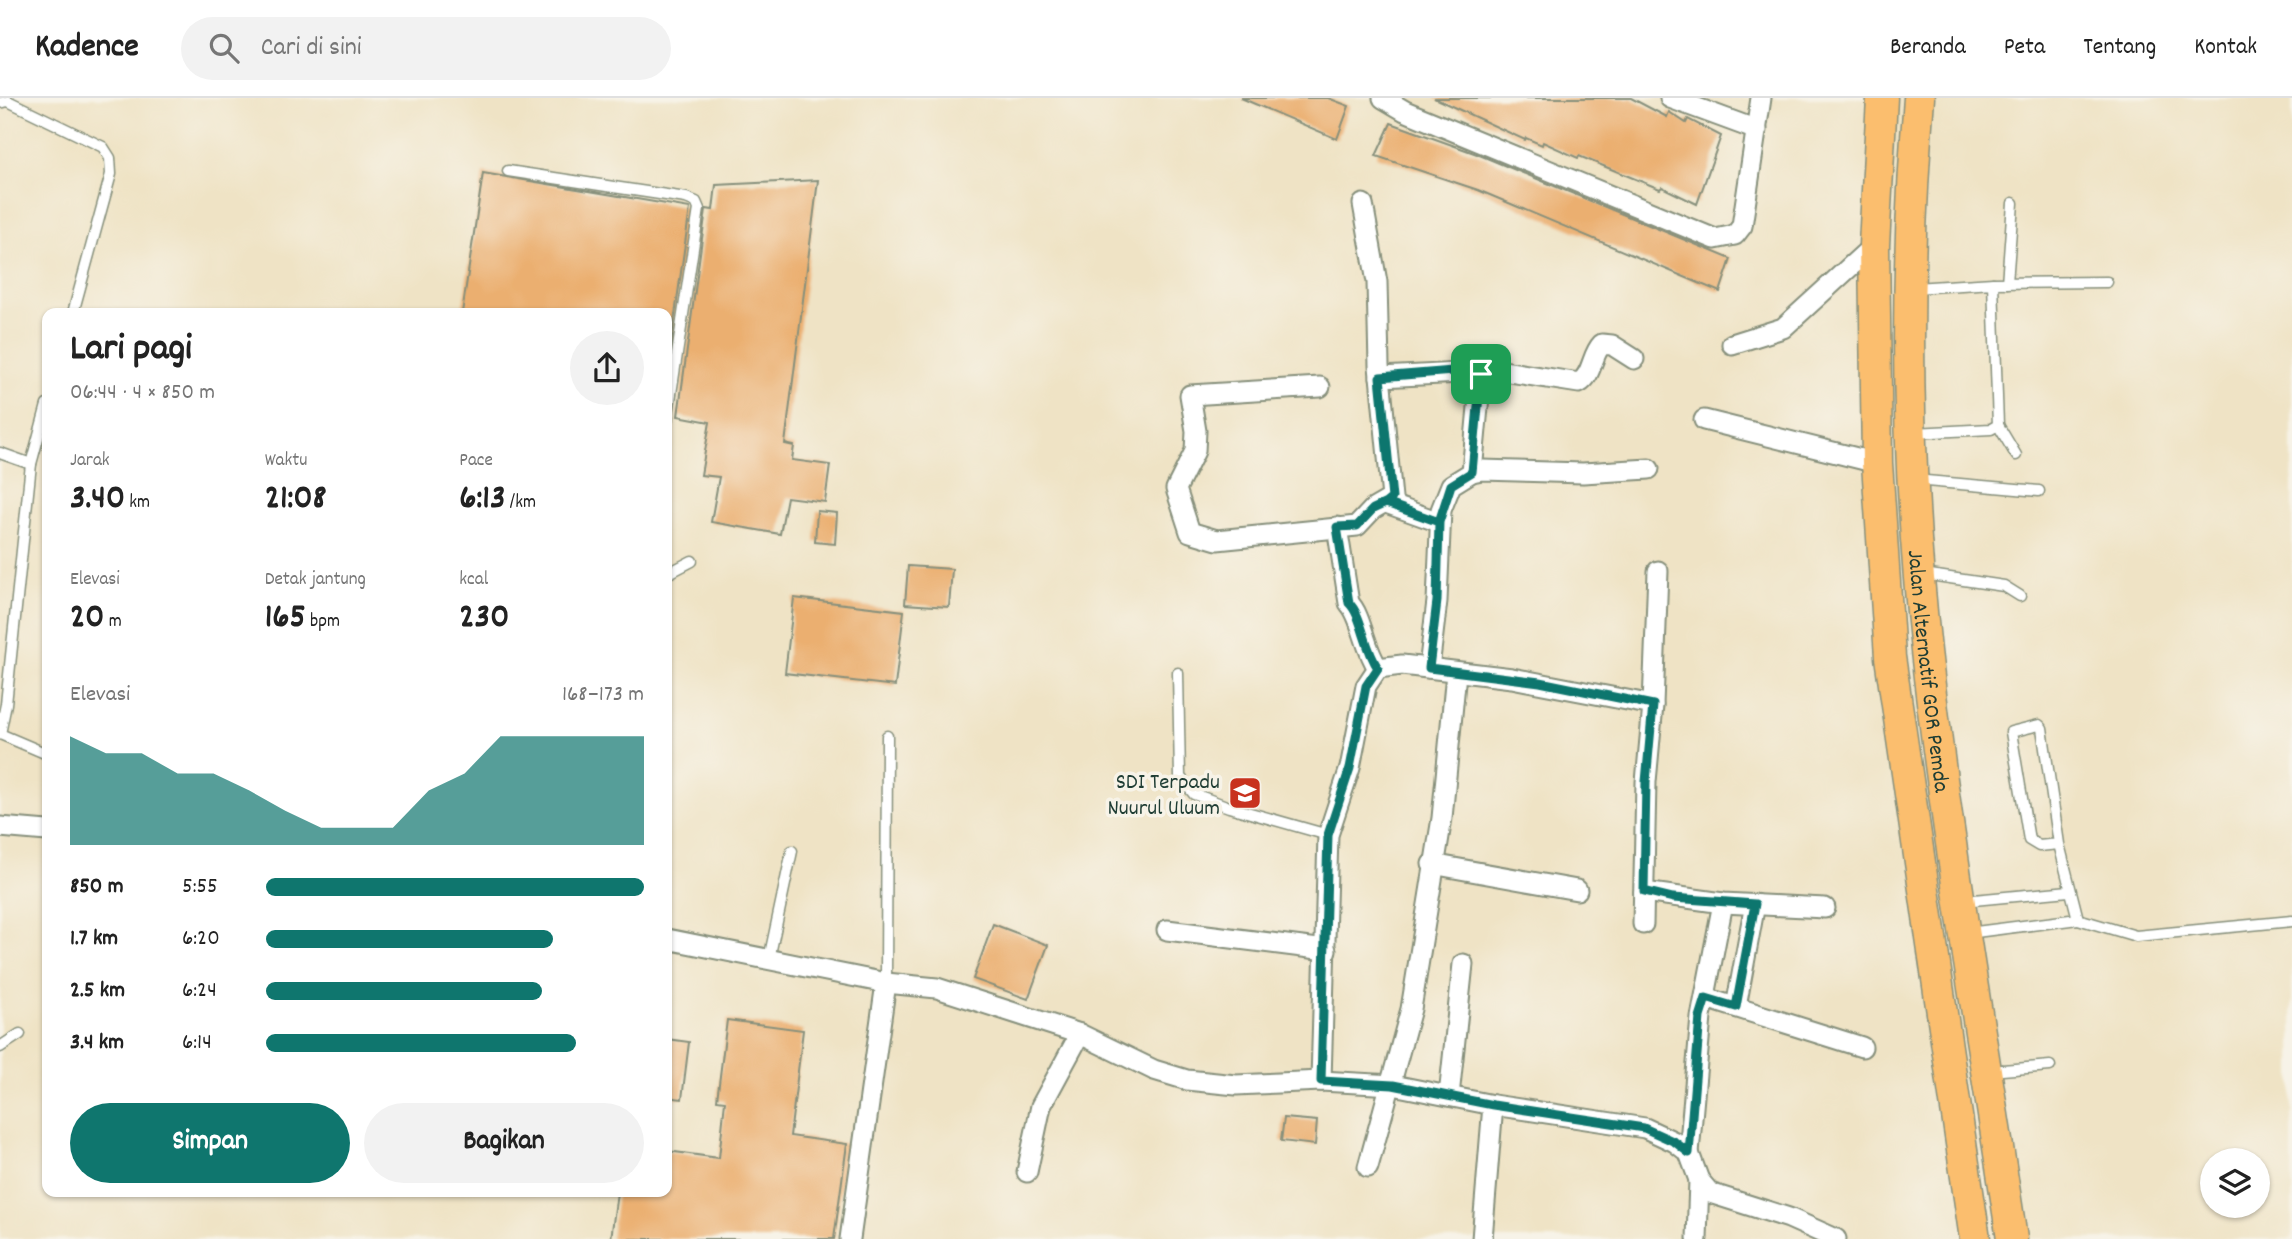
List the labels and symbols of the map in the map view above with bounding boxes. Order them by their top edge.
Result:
pin [1451,344,1511,404]
street label: Jalan Alternatif GOR Pemda [1897,549,1957,796]
place label: SDI Terpadu Nuurul Uluum [1107,767,1220,826]
school or university icon: SDI Terpadu Nuurul Uluum [1226,774,1264,812]

